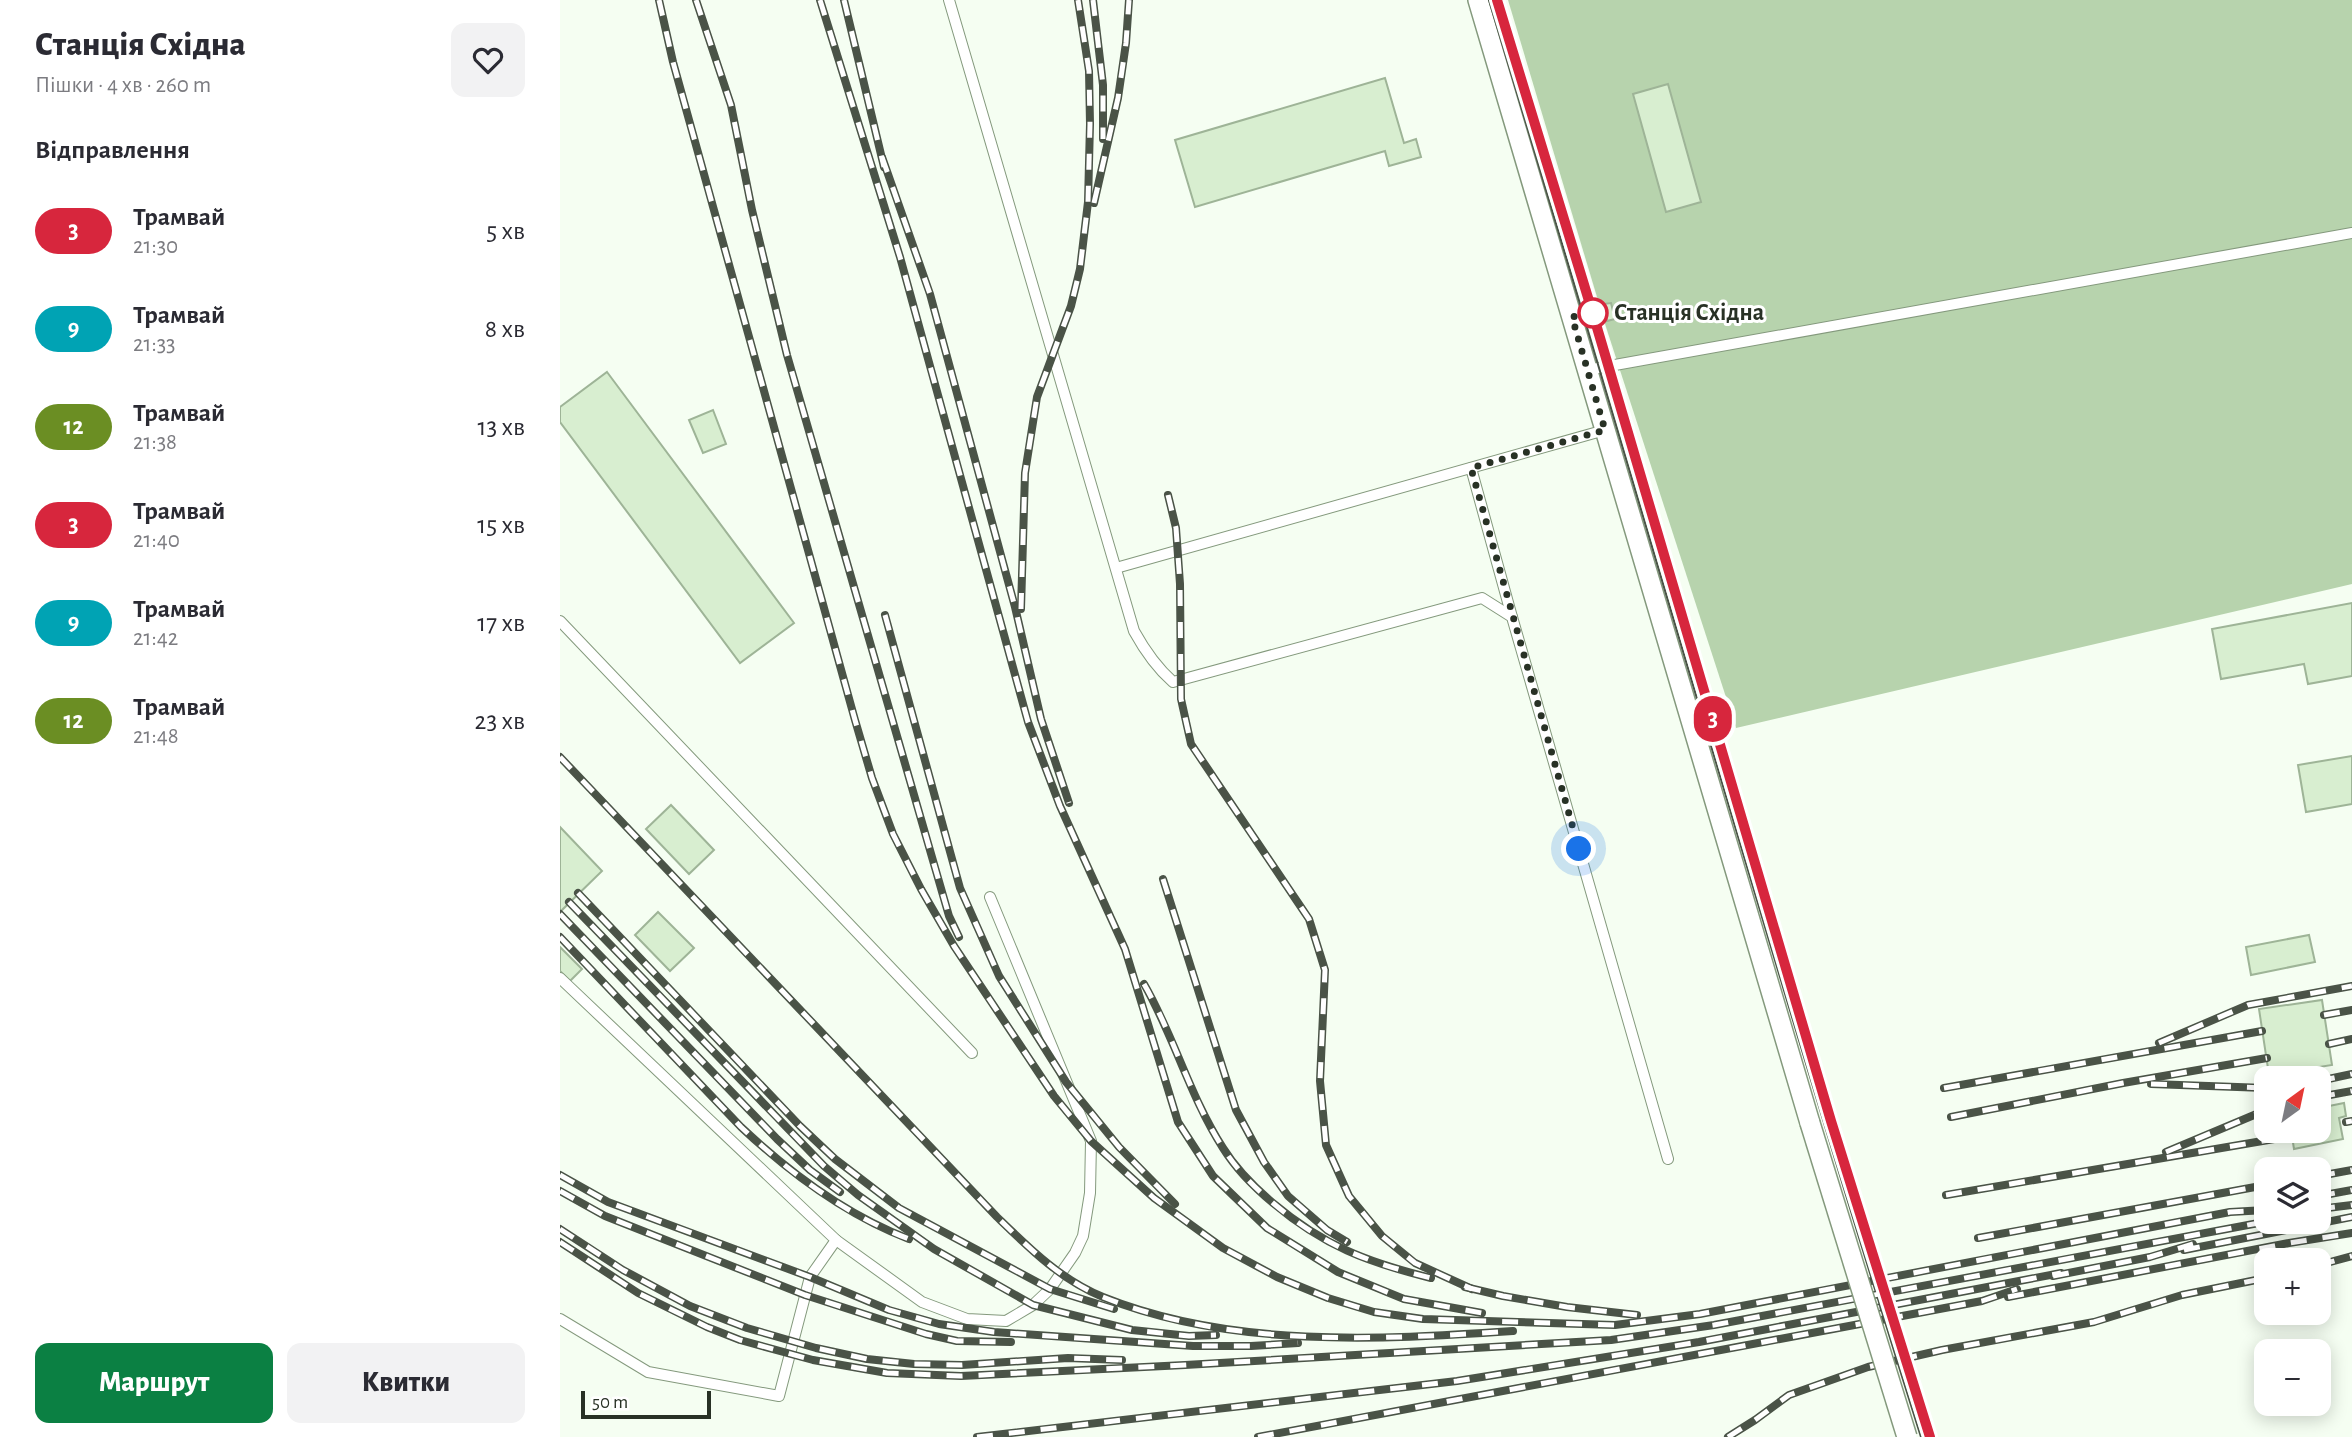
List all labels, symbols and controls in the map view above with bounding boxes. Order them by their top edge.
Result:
button: heart [451,23,525,97]
text: Станція Східна [35,29,245,62]
text: Пішки · 4 хв · 260 m [35,74,211,97]
text: Відправлення [35,137,190,163]
text: Трамвай [133,204,225,230]
text: 5 хв [486,218,525,244]
text: 3 [68,219,79,243]
text: 21:30 [133,235,178,258]
marker: Станція Східна [1578,298,1608,328]
place label: Станція Східна [1614,301,1764,325]
text: Трамвай [133,302,225,328]
text: 8 хв [485,316,525,342]
text: 9 [68,317,79,341]
text: 21:33 [133,333,176,356]
text: Трамвай [133,400,225,426]
text: 13 хв [477,414,525,440]
text: 12 [64,415,83,439]
text: 21:38 [133,431,177,454]
text: Трамвай [133,498,225,524]
text: 15 хв [477,512,525,538]
text: 3 [68,513,79,537]
text: 21:40 [133,529,180,552]
text: Трамвай [133,596,225,622]
text: 17 хв [477,610,525,636]
text: 9 [68,611,79,635]
text: 21:42 [133,627,178,650]
text: Трамвай [133,694,225,720]
line badge: 3 [1690,696,1736,742]
text: 3 [1708,707,1718,731]
text: 23 хв [475,708,525,734]
text: 12 [64,709,83,733]
text: 21:48 [133,725,179,748]
your location [1561,831,1596,866]
north arrow [2254,1066,2331,1143]
map controls [2254,1066,2331,1416]
button: layers [2254,1157,2331,1234]
button: + [2254,1248,2331,1325]
button: − [2254,1339,2331,1416]
button: Маршрут [35,1343,273,1423]
button: Квитки [287,1343,525,1423]
scale bar [581,1388,710,1420]
text: 50 m [592,1393,628,1412]

